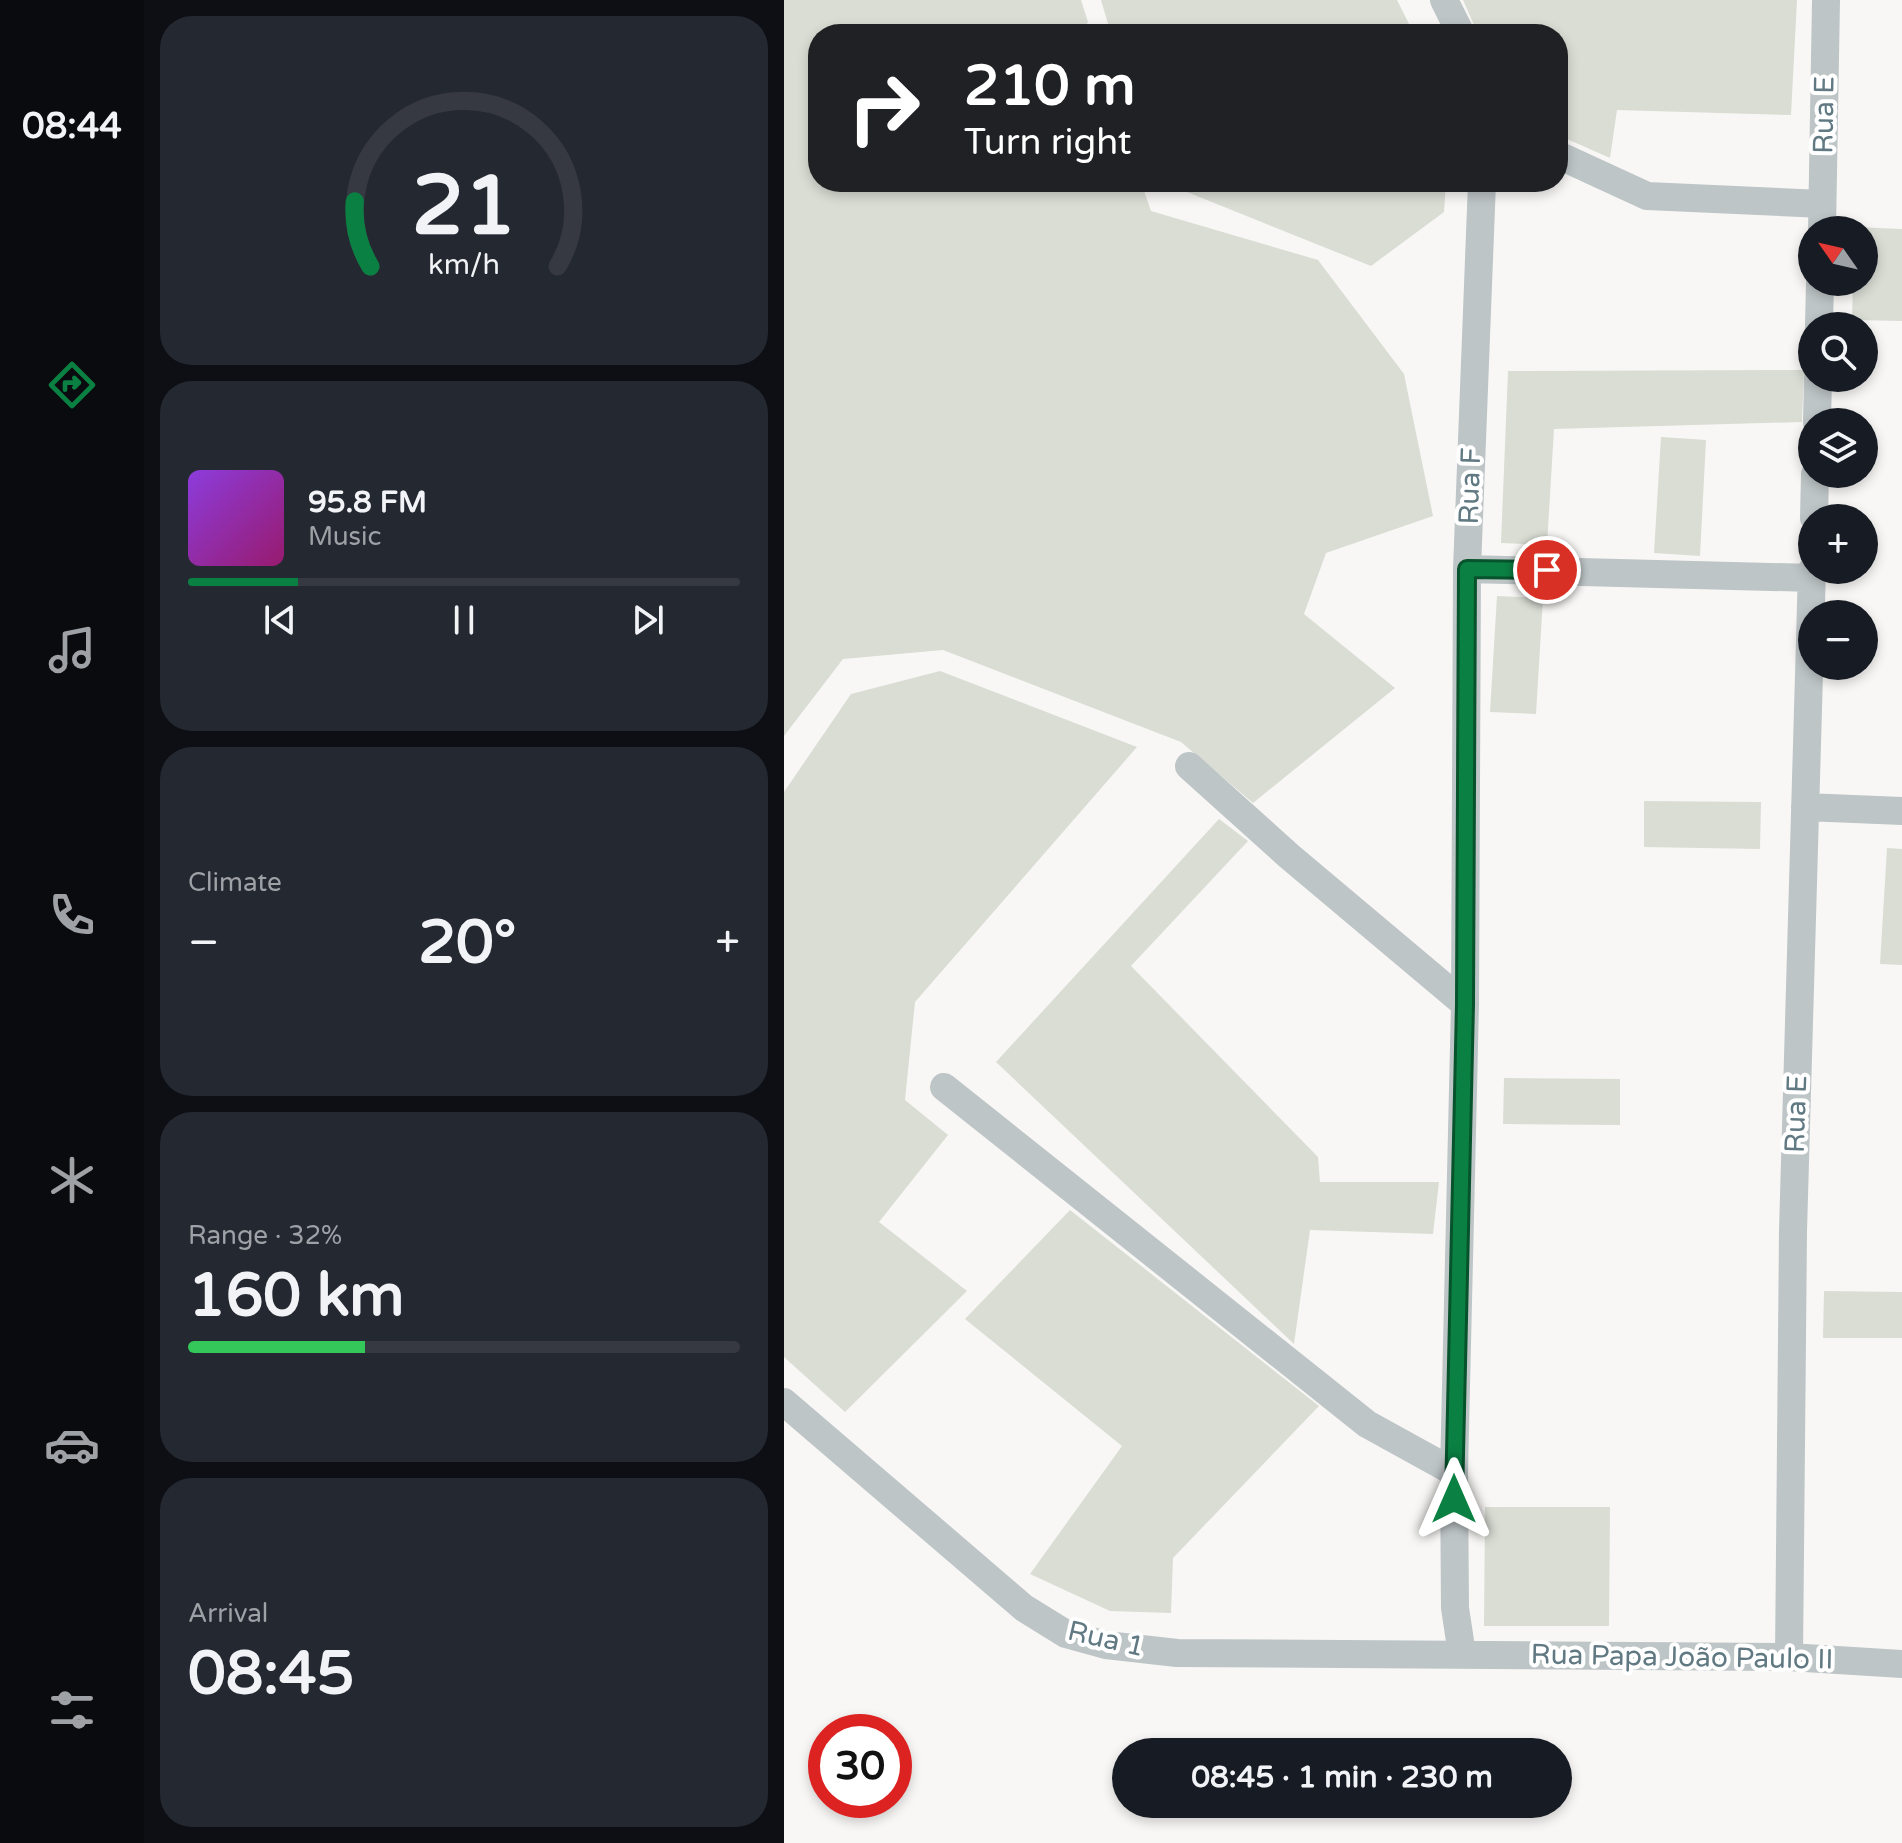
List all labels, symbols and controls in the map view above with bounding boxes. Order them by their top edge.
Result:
text: 210 m [964,53,1135,120]
icon: right [832,56,936,160]
street label: Rua E [1806,76,1842,154]
text: 08:44 [22,105,122,148]
text: Turn right [964,121,1131,164]
text: 21 [412,156,516,256]
north arrow [1798,216,1878,296]
map controls [1798,216,1878,680]
text: km/h [428,248,500,282]
button: search [1798,312,1878,392]
icon: directions [44,357,100,413]
button: layers [1798,408,1878,488]
street label: Rua F [1452,447,1488,525]
text: 95.8 FM [308,484,427,521]
button: + [1798,504,1878,584]
text: Music [308,521,381,552]
pin [1513,536,1581,604]
icon: arrive [1525,548,1569,592]
icon: previous [258,598,302,642]
icon: pause [442,598,486,642]
icon: next [626,598,670,642]
button: − [1798,600,1878,680]
icon: music [44,622,100,678]
text: Climate [188,867,282,898]
icon: phone [44,887,100,943]
text: 20° [418,907,516,979]
text: − [188,917,219,970]
text: + [715,917,740,970]
street label: Rua E [1778,1074,1814,1154]
icon: climate [44,1152,100,1208]
text: Range · 32% [188,1220,342,1251]
text: 160 km [188,1260,404,1332]
icon: car [44,1417,100,1473]
position arrow [1412,1457,1496,1541]
text: Arrival [188,1598,268,1629]
street label: Rua 1 [1064,1614,1148,1664]
street label: Rua Papa João Paulo II [1530,1637,1834,1677]
text: 08:45 [188,1638,354,1710]
icon: filters [44,1682,100,1738]
speed limit sign: 30 [808,1714,912,1818]
text: 08:45 · 1 min · 230 m [1191,1759,1493,1796]

